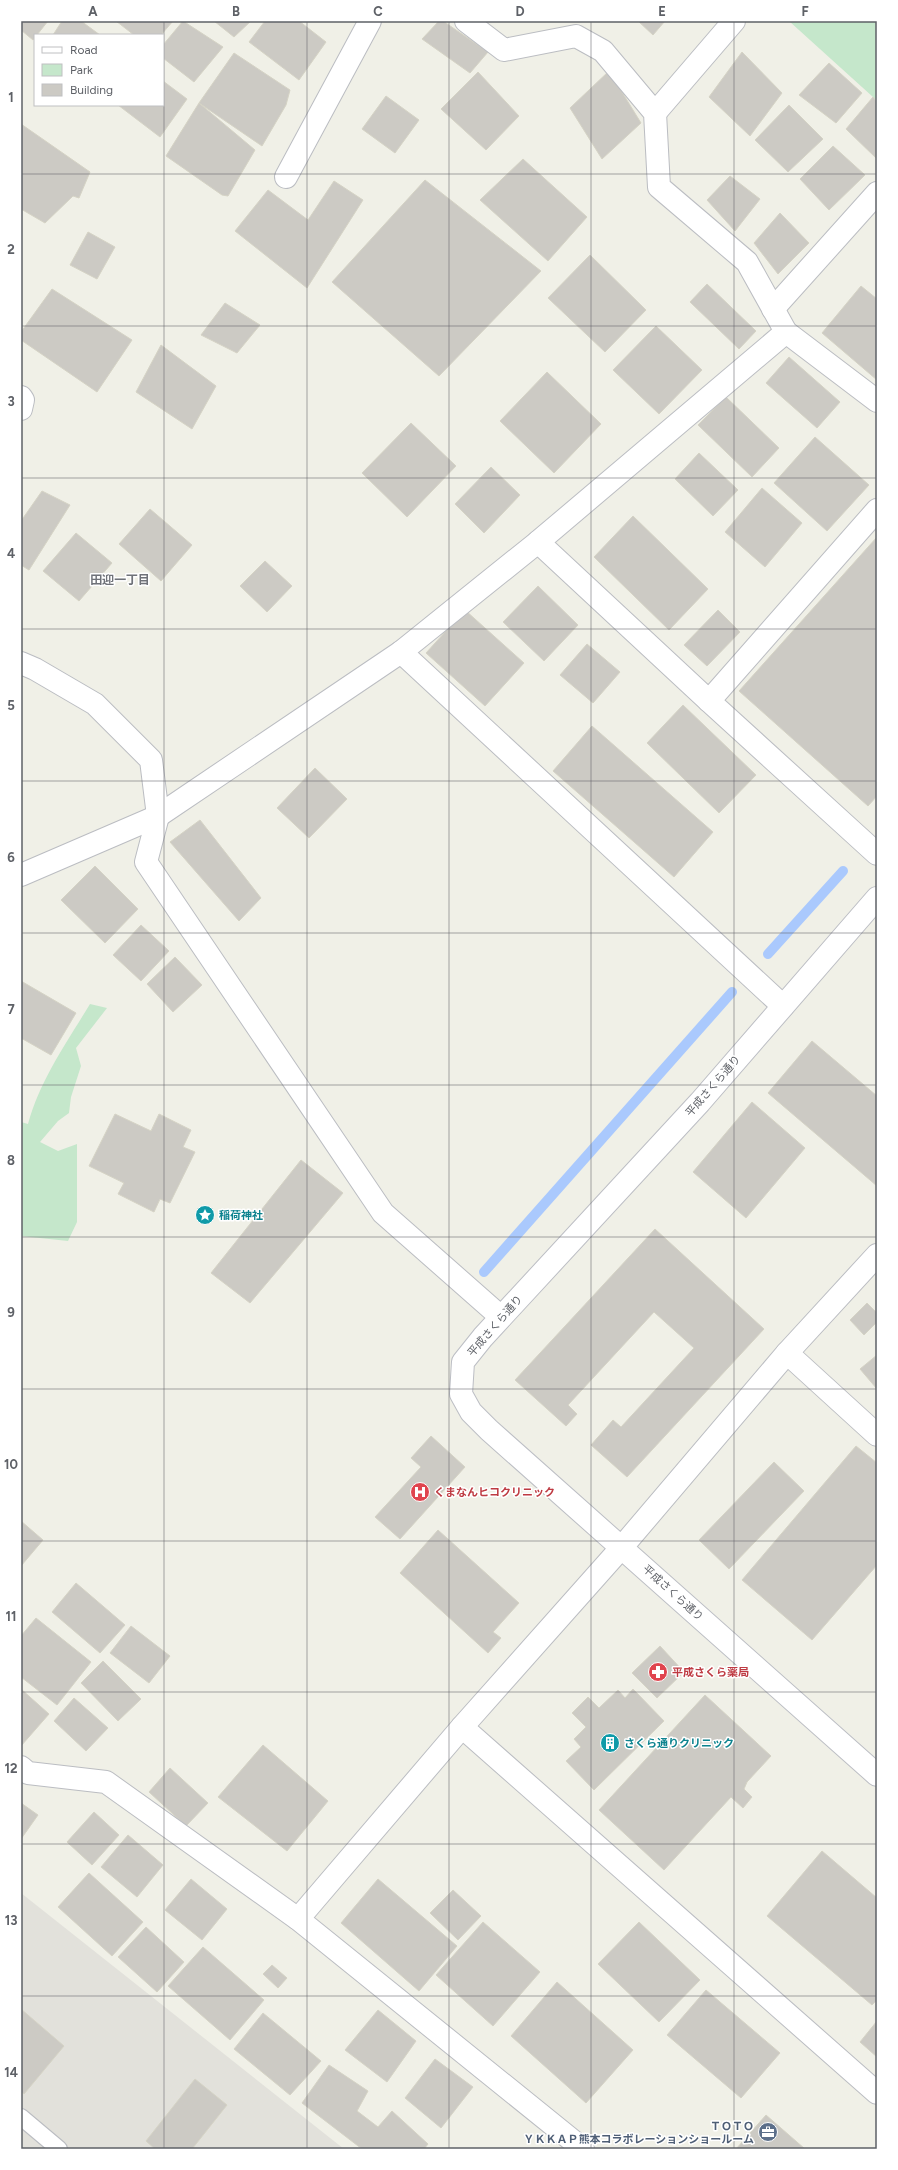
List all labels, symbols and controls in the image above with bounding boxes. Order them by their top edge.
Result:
text: A [88,4,98,19]
text: B [232,4,240,19]
text: C [373,4,383,19]
text: D [515,4,525,19]
text: E [658,4,666,19]
text: F [801,4,809,19]
legend [34,34,164,106]
text: Road [70,43,98,57]
text: Park [70,63,93,77]
text: Building [70,83,113,97]
text: 1 [8,90,14,105]
text: 2 [7,242,15,257]
text: 3 [7,394,15,409]
text: 4 [7,546,15,561]
district label: 田迎一丁目 [90,573,150,587]
text: 5 [7,698,15,713]
text: 6 [7,850,15,865]
text: 7 [7,1002,15,1017]
street label: 平成さくら通り [683,1053,743,1119]
text: 8 [7,1153,15,1168]
place icon: 稲荷神社 [194,1204,216,1226]
place label: 稲荷神社 [219,1209,263,1222]
street label: 平成さくら通り [465,1293,525,1359]
text: 9 [7,1305,15,1320]
text: 10 [4,1457,18,1472]
hospital icon: くまなんヒコクリニック [409,1481,431,1503]
place label: くまなんヒコクリニック [434,1486,555,1499]
street label: 平成さくら通り [640,1562,706,1624]
text: 11 [6,1609,16,1624]
pharmacy icon: 平成さくら薬局 [647,1661,669,1683]
place label: 平成さくら薬局 [672,1666,749,1679]
building icon: さくら通りクリニック [599,1732,621,1754]
place label: さくら通りクリニック [624,1737,734,1750]
text: 12 [4,1761,18,1776]
text: 13 [5,1913,17,1928]
text: 14 [4,2065,18,2080]
place label: ＴＯＴＯ ＹＫＫＡＰ熊本コラボレーションショールーム [524,2120,754,2146]
office icon: ＴＯＴＯ ＹＫＫＡＰ熊本コラボレーションショールーム [757,2121,779,2143]

